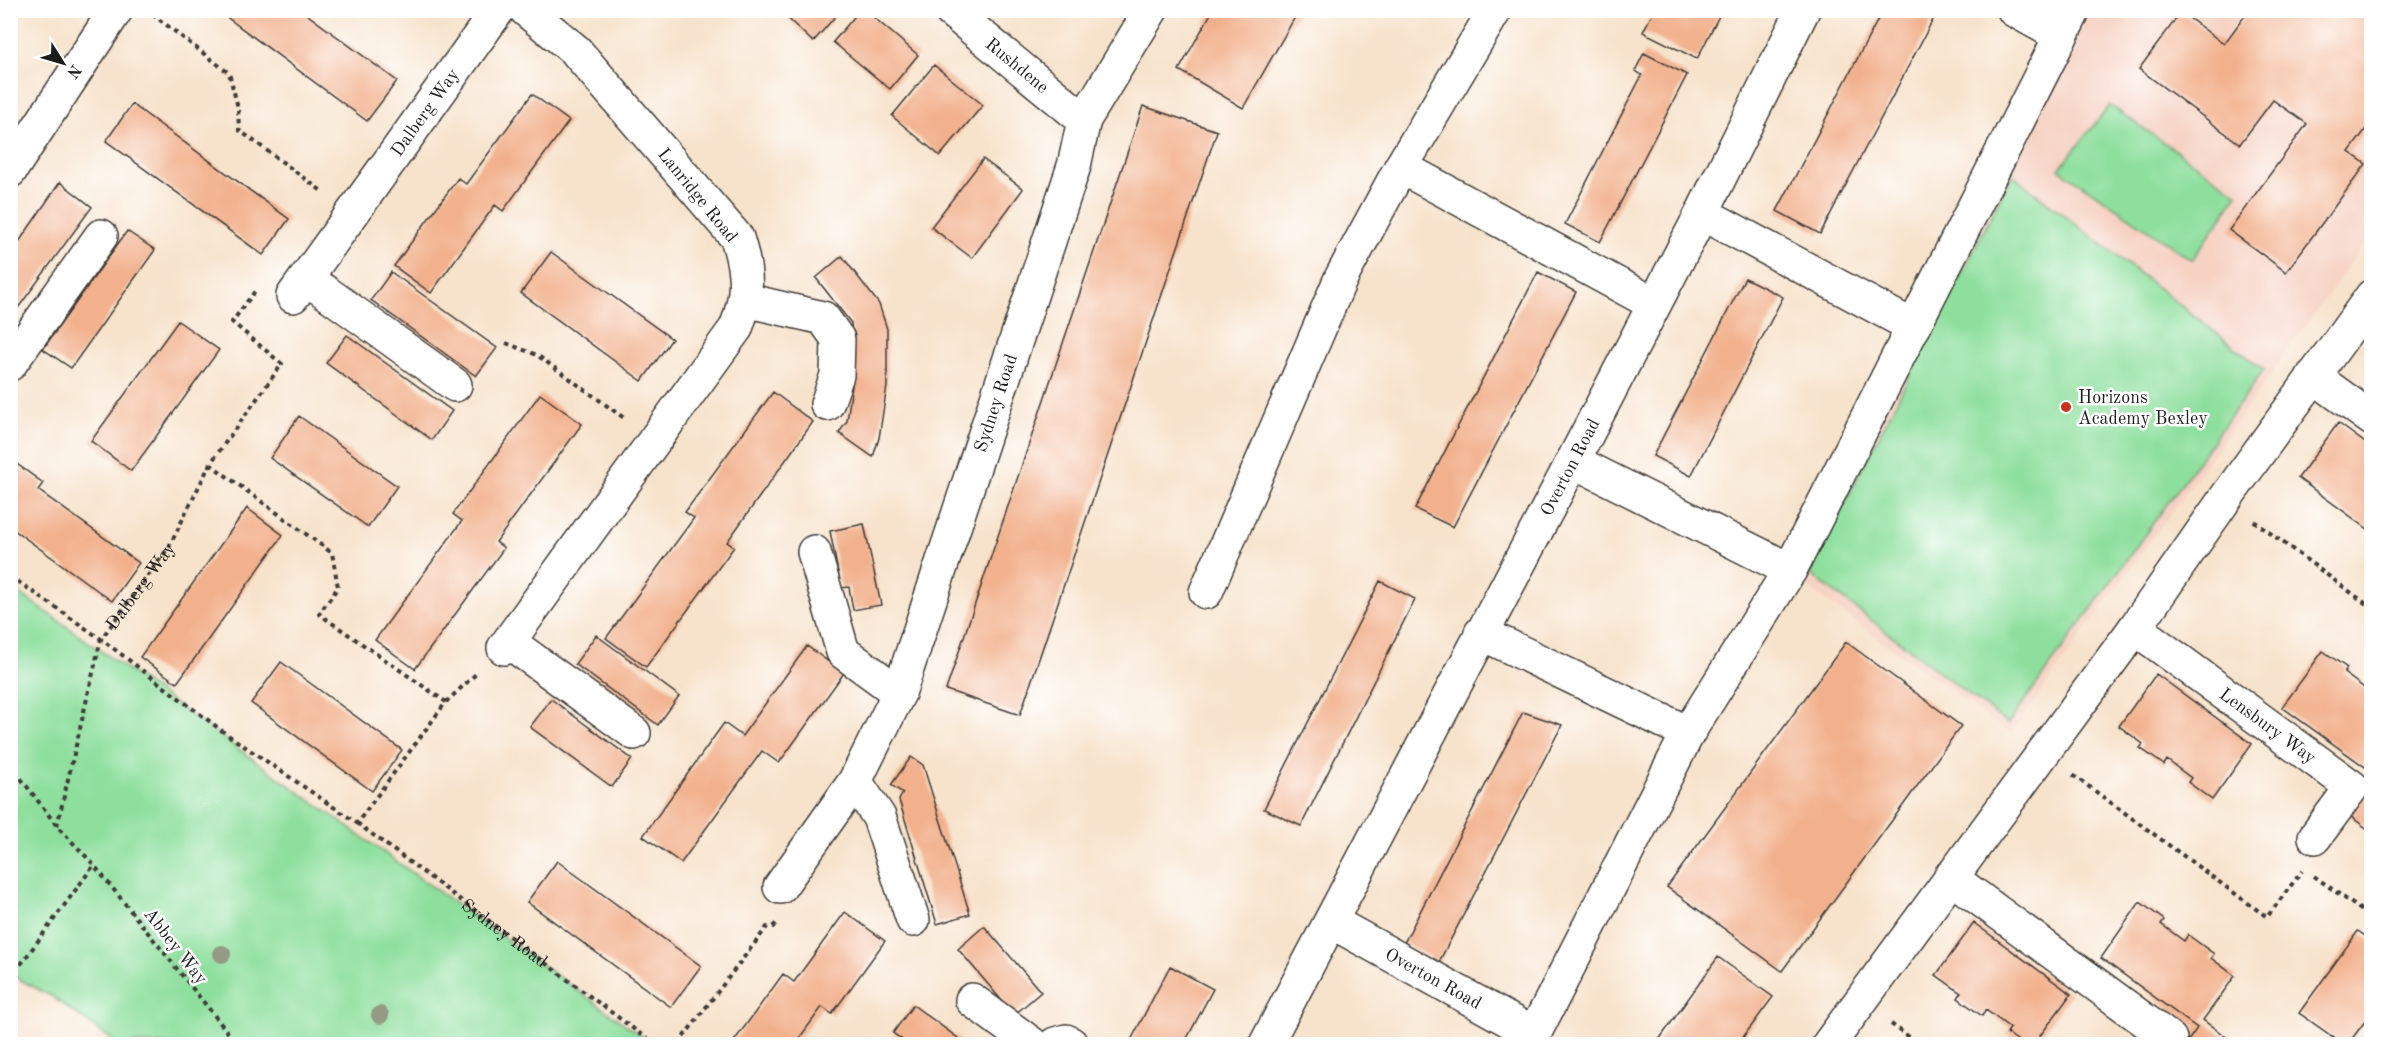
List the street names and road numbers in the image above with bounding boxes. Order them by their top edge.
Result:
street label: Rushdene [982,35,1052,97]
street label: Dalberg Way [388,65,463,160]
street label: Lanridge Road [654,145,741,246]
street label: Sydney Road [972,352,1021,454]
street label: Overton Road [1538,416,1603,519]
street label: Dalberg Way [103,539,179,634]
street label: Lensbury Way [2216,685,2319,768]
street label: Sydney Road [458,896,550,971]
street label: Abbey Way [140,905,211,988]
street label: Overton Road [1382,945,1484,1013]

